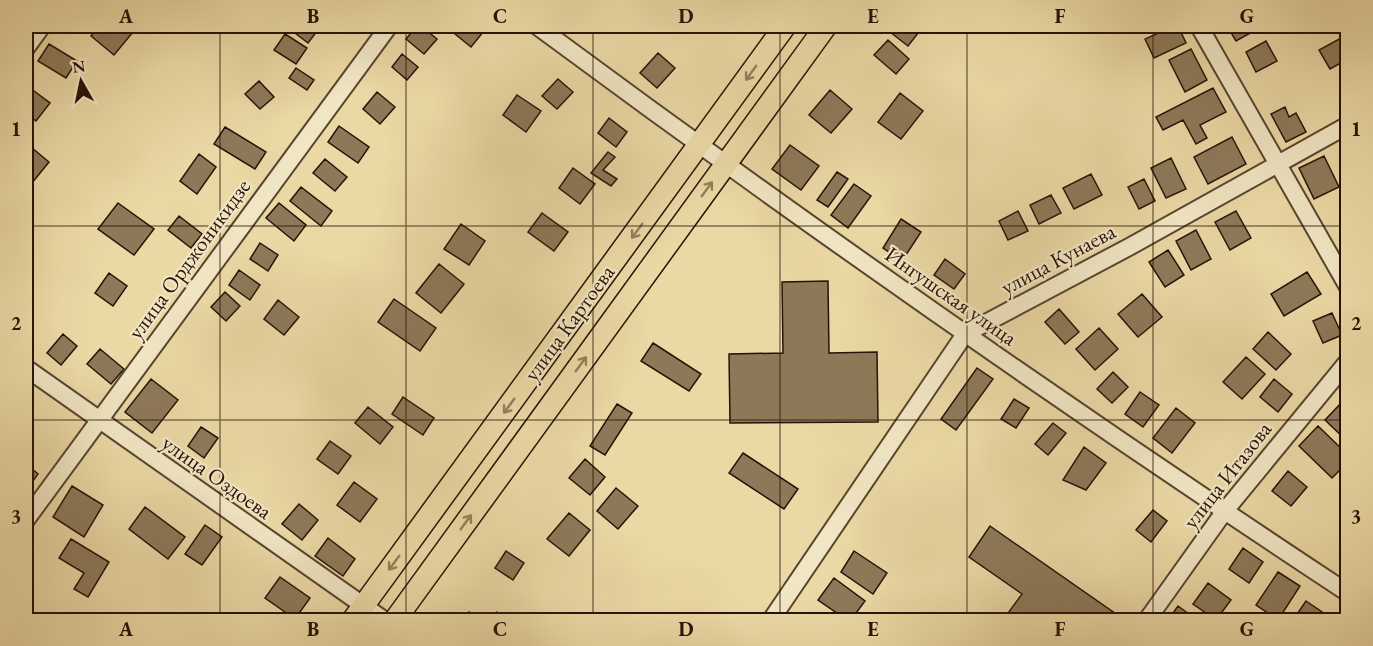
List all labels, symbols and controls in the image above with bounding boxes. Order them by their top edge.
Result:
text: A [118,3,134,29]
text: B [307,3,319,29]
text: C [493,3,507,29]
text: D [678,3,694,29]
text: E [867,3,879,29]
text: F [1055,3,1066,29]
text: G [1240,3,1254,29]
north arrow [51,51,111,111]
text: N [71,55,87,78]
one-way arrow [745,65,757,81]
text: 1 [11,116,21,142]
text: 1 [1351,116,1361,142]
street label: улица Орджоникидзе [121,173,257,345]
one-way arrow [701,182,714,198]
street label: улица Кунаева [996,217,1121,301]
one-way arrow [630,223,643,239]
street label: Ингушская улица [879,240,1023,352]
street label: улица Картоева [517,259,621,387]
text: 2 [11,310,22,336]
text: 2 [1351,310,1362,336]
one-way arrow [575,357,587,373]
one-way arrow [503,397,515,413]
street label: улица Итазова [1176,415,1278,535]
street label: улица Оздоева [156,428,278,526]
text: 3 [11,503,21,529]
text: 3 [1351,503,1361,529]
one-way arrow [460,515,473,531]
one-way arrow [388,555,401,571]
text: A [118,616,134,642]
text: B [307,616,319,642]
text: C [493,616,507,642]
text: D [678,616,694,642]
text: E [867,616,879,642]
text: F [1055,616,1066,642]
text: G [1240,616,1254,642]

